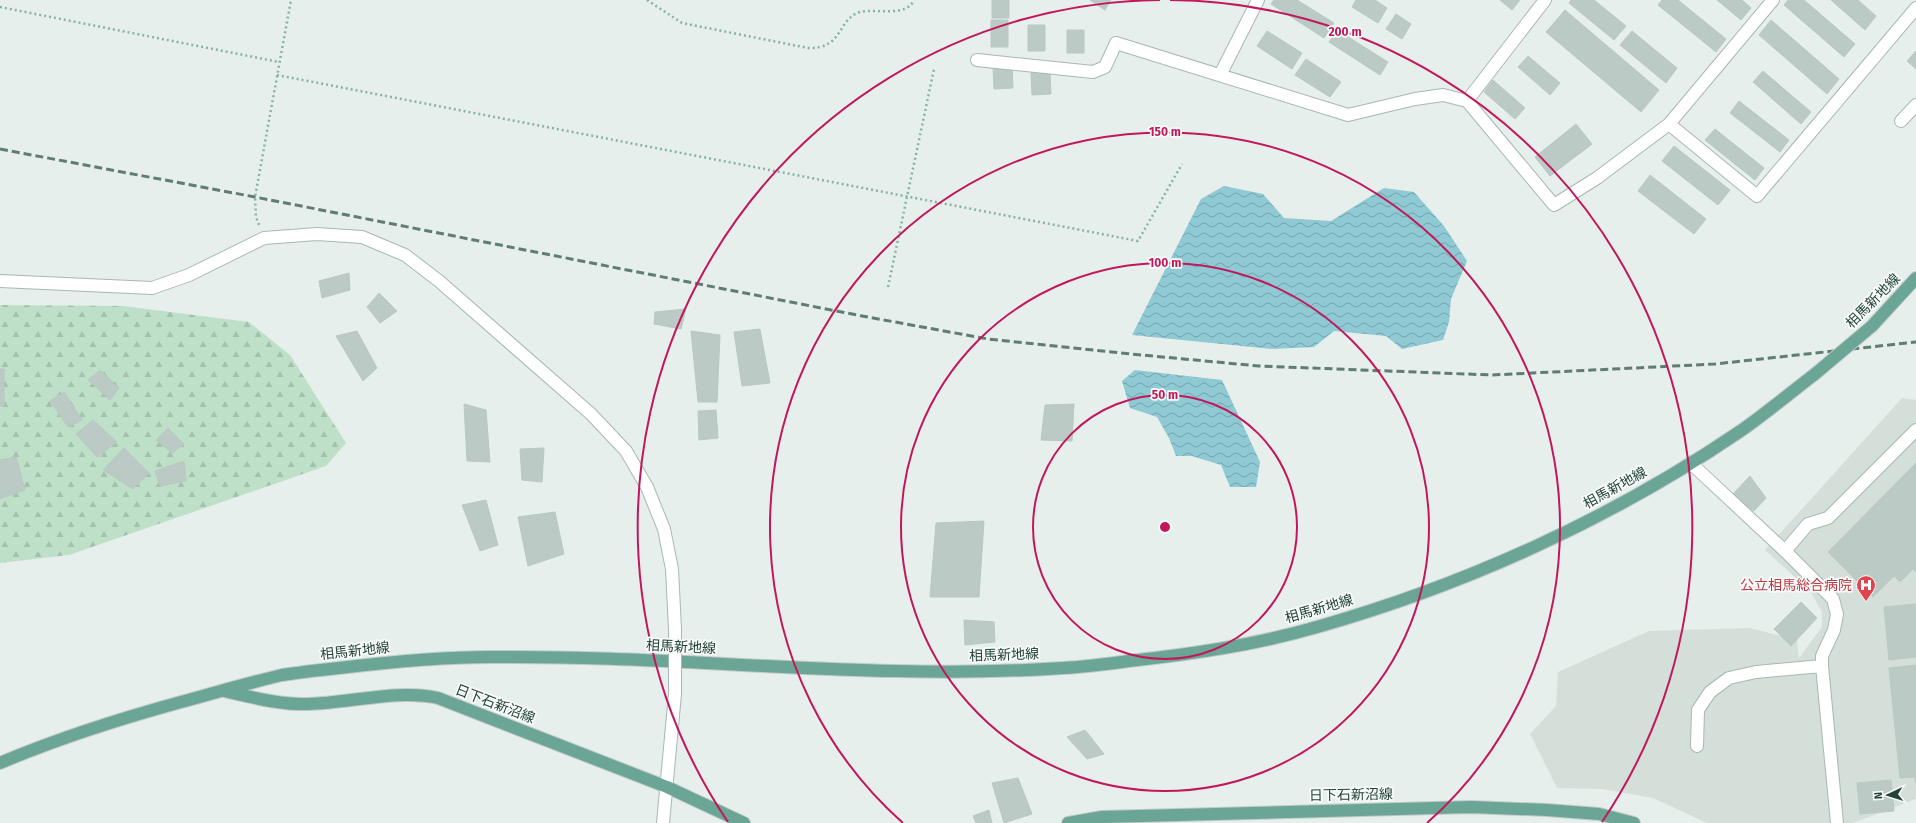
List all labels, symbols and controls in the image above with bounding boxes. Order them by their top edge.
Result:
text: 200 m [1328,25,1362,39]
text: 150 m [1149,125,1181,139]
text: 100 m [1149,256,1181,270]
street label: 相馬新地線 [1842,270,1904,332]
text: 50 m [1152,388,1178,402]
street label: 相馬新地線 [1580,464,1650,512]
centre of rings [1158,520,1172,534]
hospital icon: 公立相馬総合病院 [1855,574,1877,602]
place label: 公立相馬総合病院 [1740,577,1852,594]
street label: 相馬新地線 [1283,591,1355,627]
street label: 相馬新地線 [646,637,716,657]
street label: 相馬新地線 [319,639,391,663]
street label: 相馬新地線 [969,645,1039,665]
street label: 日下石新沼線 [453,681,537,727]
north arrow [1868,775,1908,815]
street label: 日下石新沼線 [1309,786,1393,804]
text: N [1872,792,1885,800]

